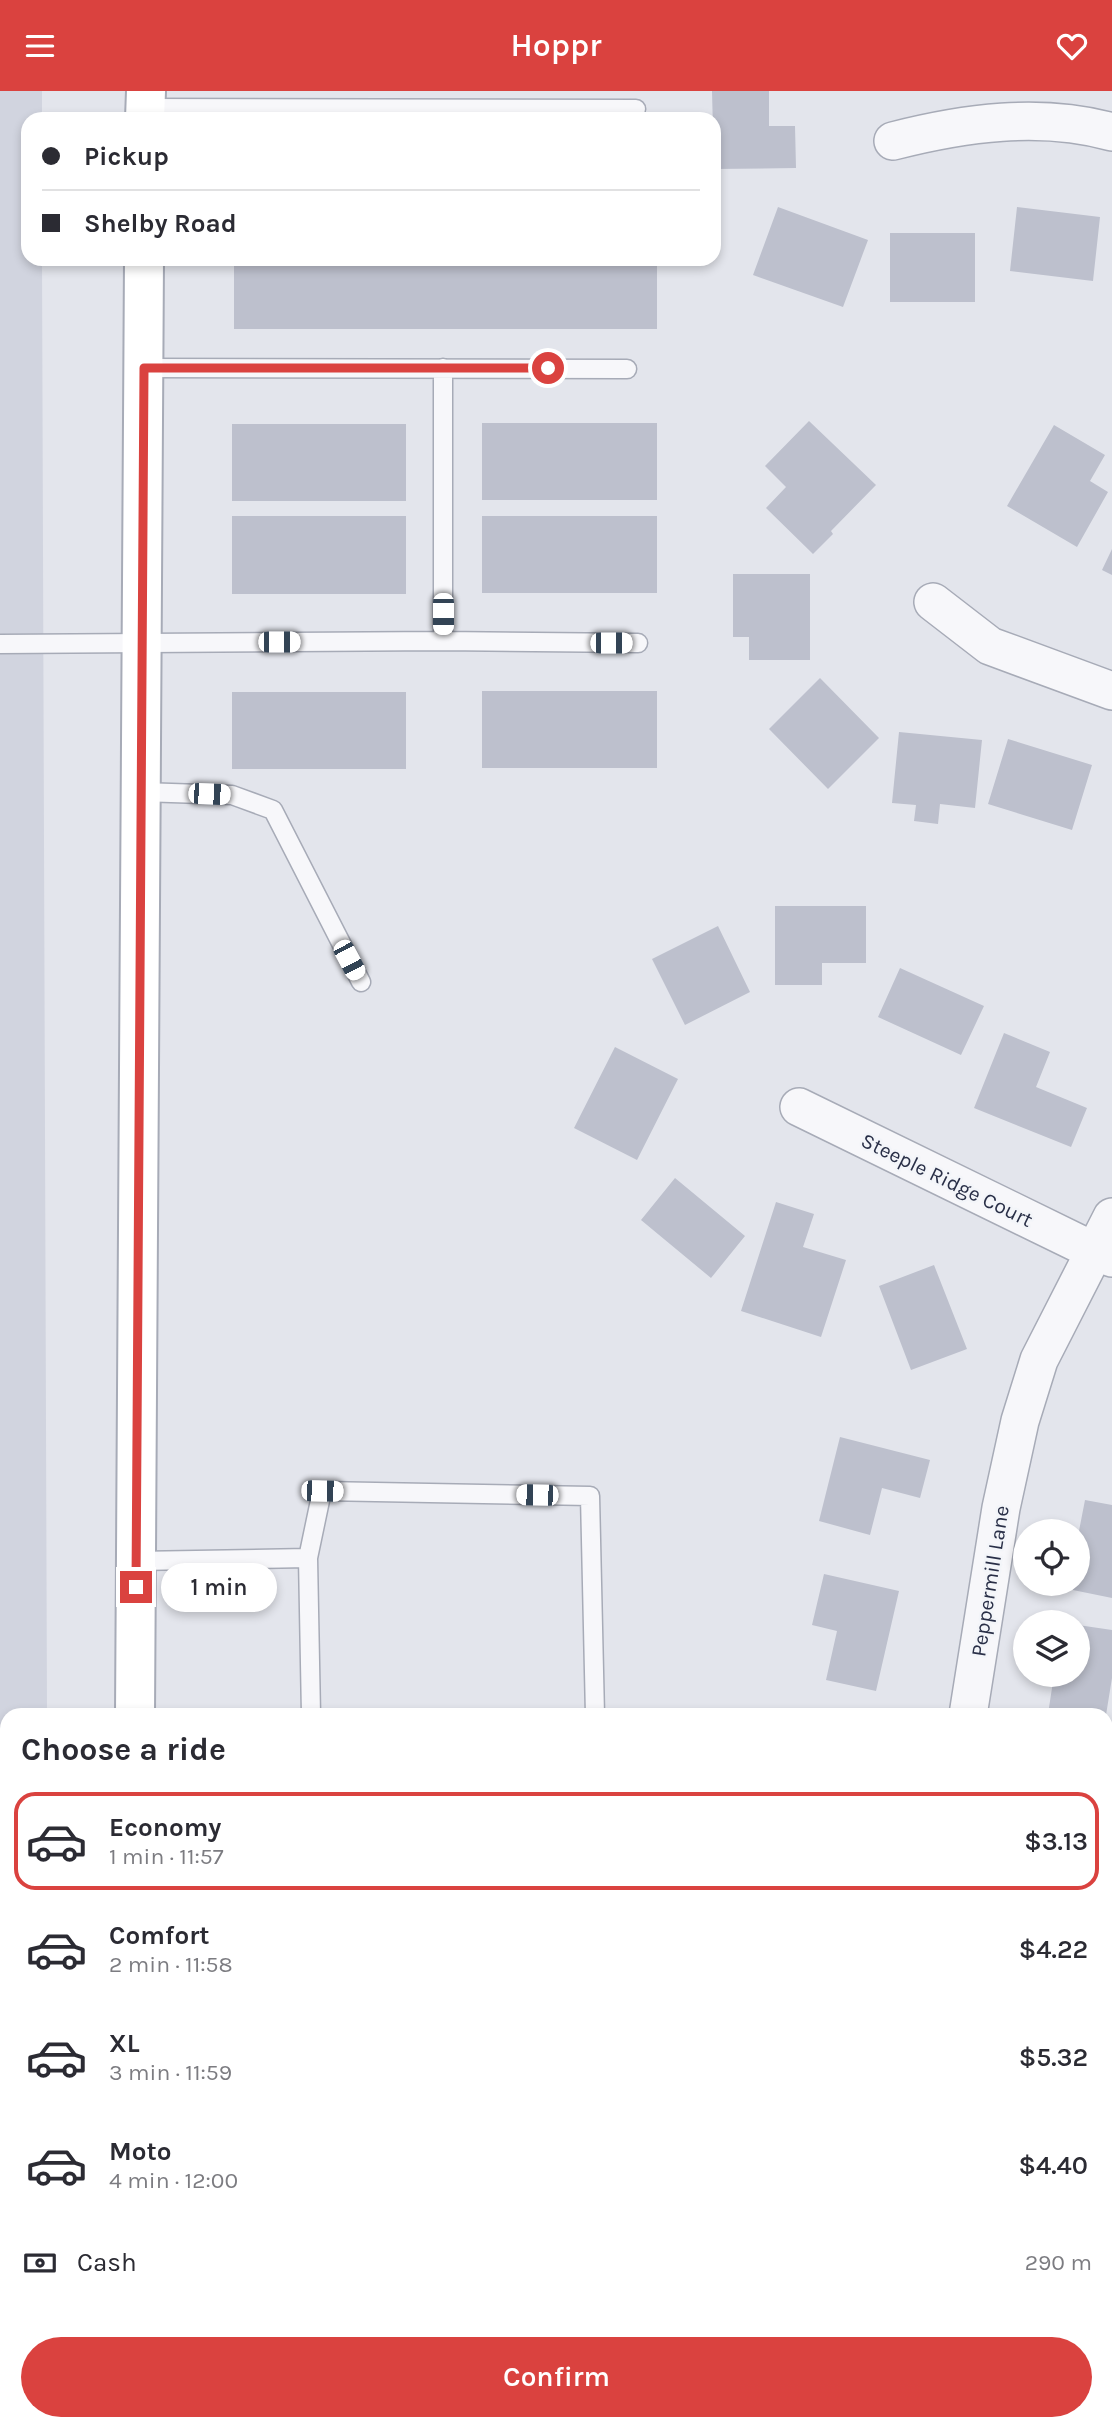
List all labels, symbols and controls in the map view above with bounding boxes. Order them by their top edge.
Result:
icon: menu [21,27,59,65]
text: Hoppr [510,27,602,64]
icon: heart [1053,27,1091,65]
text: Pickup [84,141,169,172]
text: Shelby Road [84,208,237,239]
route start [532,352,564,384]
car [433,593,454,635]
car [259,632,301,653]
car [591,633,633,654]
car [188,783,231,805]
car [330,937,369,983]
street label: Steeple Ridge Court [857,1128,1037,1232]
car [301,1480,344,1502]
car [516,1484,559,1506]
street label: Peppermill Lane [966,1504,1014,1658]
map controls [1013,1519,1090,1687]
button: locate [1013,1519,1090,1596]
callout: 1 min [160,1563,276,1611]
route end [120,1571,152,1603]
text: 1 min [190,1574,248,1601]
button: layers [1013,1610,1090,1687]
text: Choose a ride [21,1731,226,1768]
icon: car [25,1810,88,1873]
text: Economy [109,1812,221,1843]
text: $3.13 [1024,1826,1088,1857]
text: 1 min · 11:57 [109,1843,224,1870]
icon: car [25,1918,88,1981]
text: Comfort [109,1920,210,1951]
text: $4.22 [1019,1934,1088,1965]
text: 2 min · 11:58 [109,1951,233,1978]
icon: car [25,2026,88,2089]
text: XL [109,2028,140,2059]
text: $5.32 [1019,2042,1088,2073]
text: 3 min · 11:59 [109,2059,232,2086]
icon: car [25,2134,88,2197]
text: Moto [109,2136,171,2167]
text: $4.40 [1019,2150,1088,2181]
text: 4 min · 12:00 [109,2167,238,2194]
icon: cash [21,2244,59,2282]
text: Cash [77,2247,137,2278]
text: 290 m [1025,2249,1092,2276]
button: Confirm [21,2337,1092,2417]

